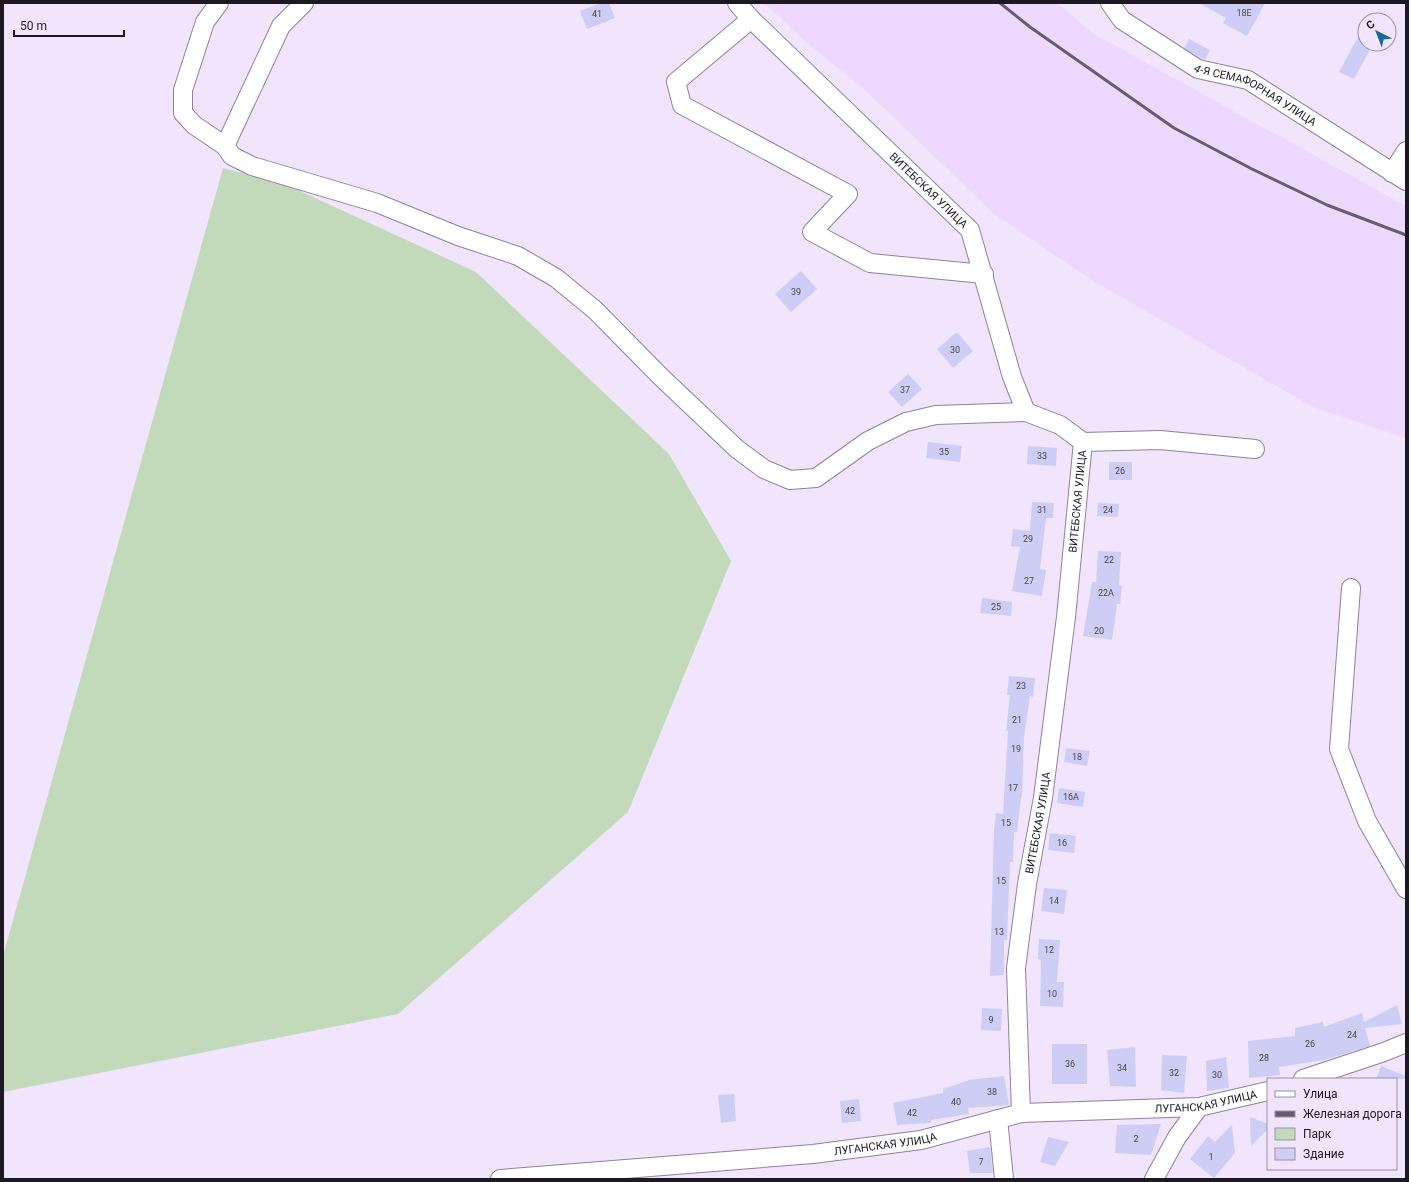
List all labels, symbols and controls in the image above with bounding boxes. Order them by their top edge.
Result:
house number: 18Е [1236,8,1252,18]
house number: 41 [592,9,602,19]
scale bar [14,12,124,38]
north arrow [1357,12,1397,52]
text: С [1364,18,1378,32]
text: 50 m [20,19,47,33]
street label: 4-Я СЕМАФОРНАЯ УЛИЦА [1191,62,1319,129]
street label: ВИТЕБСКАЯ УЛИЦА [887,150,971,232]
house number: 39 [791,287,801,297]
house number: 30 [950,345,960,355]
house number: 37 [900,385,910,395]
house number: 35 [939,447,949,457]
street label: ВИТЕБСКАЯ УЛИЦА [1066,449,1089,553]
house number: 33 [1037,451,1047,461]
house number: 26 [1115,466,1125,476]
house number: 31 [1037,505,1047,515]
house number: 24 [1103,505,1113,515]
house number: 29 [1023,534,1033,544]
house number: 22 [1104,555,1114,565]
house number: 27 [1024,576,1034,586]
house number: 22А [1098,588,1114,598]
house number: 25 [991,602,1001,612]
house number: 20 [1094,626,1104,636]
house number: 23 [1016,681,1026,691]
house number: 21 [1012,715,1022,725]
house number: 19 [1011,744,1021,754]
house number: 18 [1072,752,1082,762]
street label: ВИТЕБСКАЯ УЛИЦА [1023,770,1053,875]
house number: 17 [1008,783,1018,793]
house number: 16А [1063,792,1079,802]
house number: 15 [1001,818,1011,828]
house number: 16 [1057,838,1067,848]
house number: 15 [996,876,1006,886]
house number: 14 [1049,896,1059,906]
house number: 13 [994,927,1004,937]
house number: 12 [1044,945,1054,955]
house number: 10 [1047,989,1057,999]
house number: 9 [988,1015,994,1025]
house number: 24 [1347,1030,1357,1040]
house number: 26 [1305,1039,1315,1049]
house number: 28 [1259,1053,1269,1063]
house number: 36 [1065,1059,1075,1069]
house number: 34 [1117,1063,1127,1073]
house number: 32 [1169,1068,1179,1078]
house number: 30 [1212,1070,1222,1080]
legend [1267,1078,1397,1170]
house number: 38 [987,1087,997,1097]
text: Улица [1303,1087,1338,1101]
street label: ЛУГАНСКАЯ УЛИЦА [1154,1088,1259,1115]
house number: 40 [951,1097,961,1107]
house number: 42 [845,1106,855,1116]
text: Железная дорога [1303,1107,1402,1121]
house number: 42 [907,1108,917,1118]
text: Парк [1303,1127,1332,1141]
street label: ЛУГАНСКАЯ УЛИЦА [833,1130,939,1158]
house number: 2 [1133,1134,1139,1144]
text: Здание [1303,1147,1344,1161]
house number: 1 [1208,1152,1214,1162]
house number: 7 [978,1157,984,1167]

